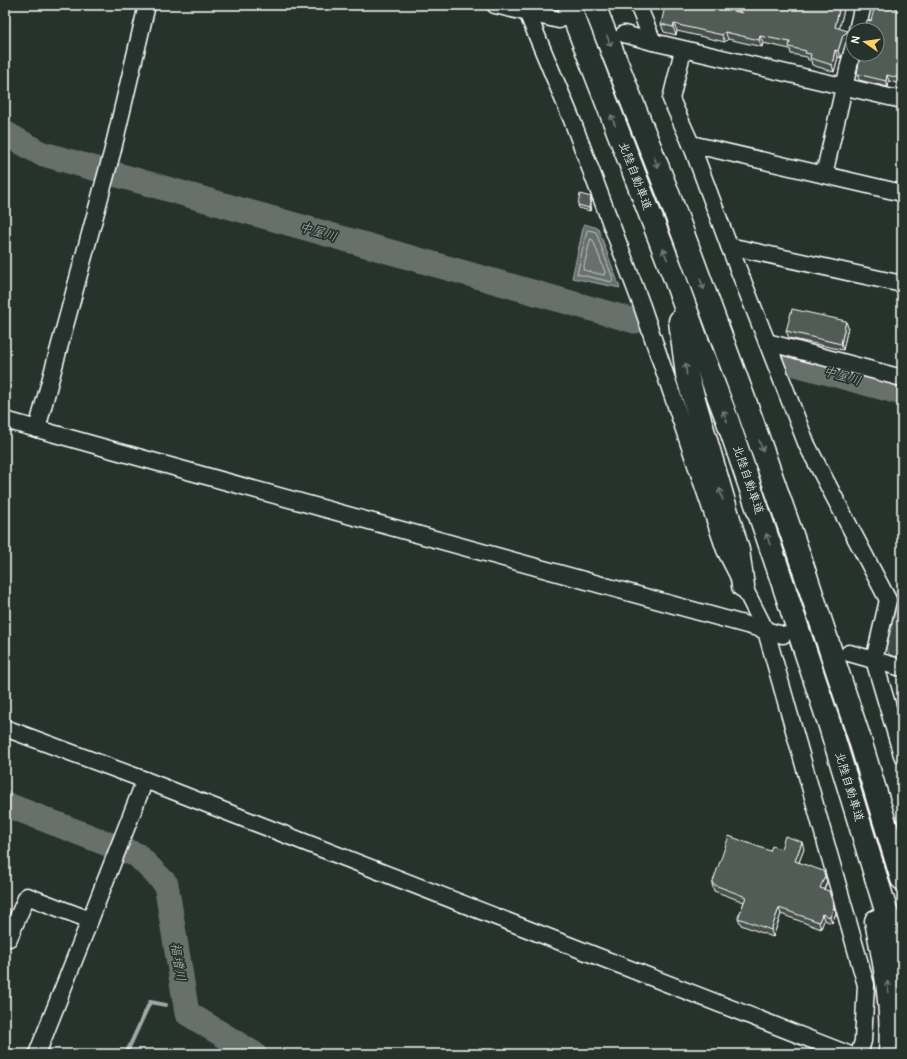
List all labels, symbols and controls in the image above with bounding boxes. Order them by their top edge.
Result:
north arrow [845,22,885,62]
text: N [849,34,863,45]
one-way arrow [605,35,613,47]
one-way arrow [609,115,617,127]
street label: 北陸自動車道 [615,140,655,212]
one-way arrow [652,156,660,168]
water label: 中屋川 [297,219,339,245]
one-way arrow [661,249,669,261]
one-way arrow [698,278,706,290]
one-way arrow [682,362,690,375]
water label: 中屋川 [821,363,863,389]
one-way arrow [721,410,729,422]
one-way arrow [757,439,765,451]
street label: 北陸自動車道 [729,444,767,516]
one-way arrow [717,487,724,500]
one-way arrow [764,532,771,545]
street label: 北陸自動車道 [831,750,867,824]
water label: 福増川 [167,941,189,983]
one-way arrow [885,981,892,994]

